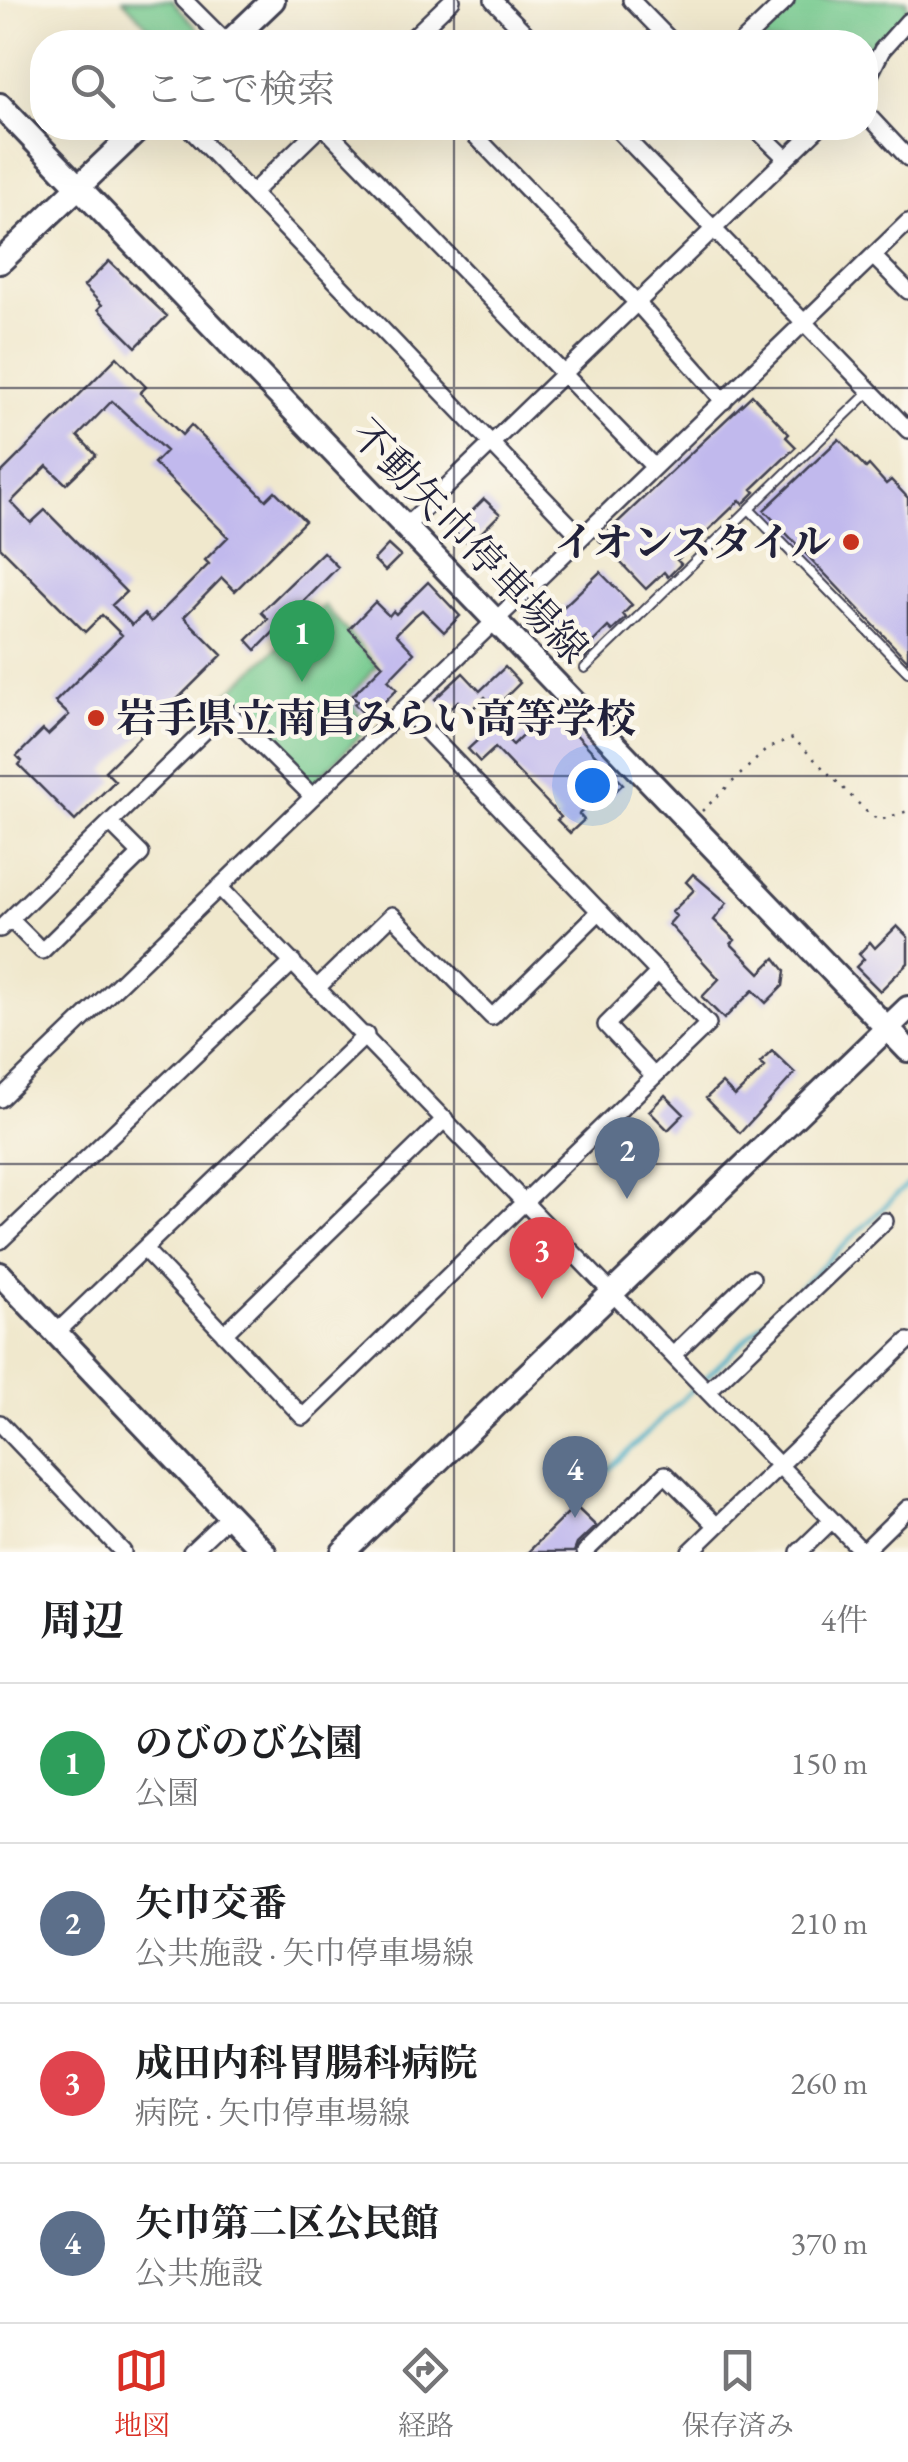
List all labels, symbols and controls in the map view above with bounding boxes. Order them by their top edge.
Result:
search box [30,30,878,140]
icon: search [65,58,120,113]
text: ここで検索 [145,64,335,113]
street label: 不動矢巾停車場線 [340,408,600,674]
place label: イオンスタイル [554,516,831,568]
marker: イオンスタイル [840,531,862,553]
pin: 1 [270,600,334,682]
place label: 岩手県立南昌みらい高等学校 [116,692,636,744]
marker: 岩手県立南昌みらい高等学校 [85,707,107,729]
your location [567,760,618,811]
pin: 2 [594,1116,660,1199]
pin: 3 [510,1216,574,1299]
pin: 4 [542,1436,608,1518]
text: 周辺 [40,1593,124,1648]
text: 4件 [821,1599,868,1641]
text: のびのび公園 [135,1718,363,1767]
text: 1 [64,1742,81,1784]
text: 150 m [791,1742,868,1784]
text: 公園 [135,1772,199,1814]
text: 矢巾交番 [135,1878,287,1927]
text: 2 [64,1902,81,1944]
text: 210 m [791,1902,868,1944]
text: 公共施設 · 矢巾停車場線 [135,1932,474,1974]
text: 成田内科胃腸科病院 [135,2038,477,2087]
text: 3 [64,2062,81,2104]
text: 260 m [791,2062,868,2104]
text: 病院 · 矢巾停車場線 [135,2092,410,2134]
text: 矢巾第二区公民館 [135,2198,439,2247]
text: 4 [64,2222,81,2264]
text: 370 m [791,2222,868,2264]
text: 公共施設 [135,2252,263,2294]
tab: 地図 [114,2343,170,2443]
tab: 経路 [398,2343,454,2443]
tab: 保存済み [682,2343,794,2443]

